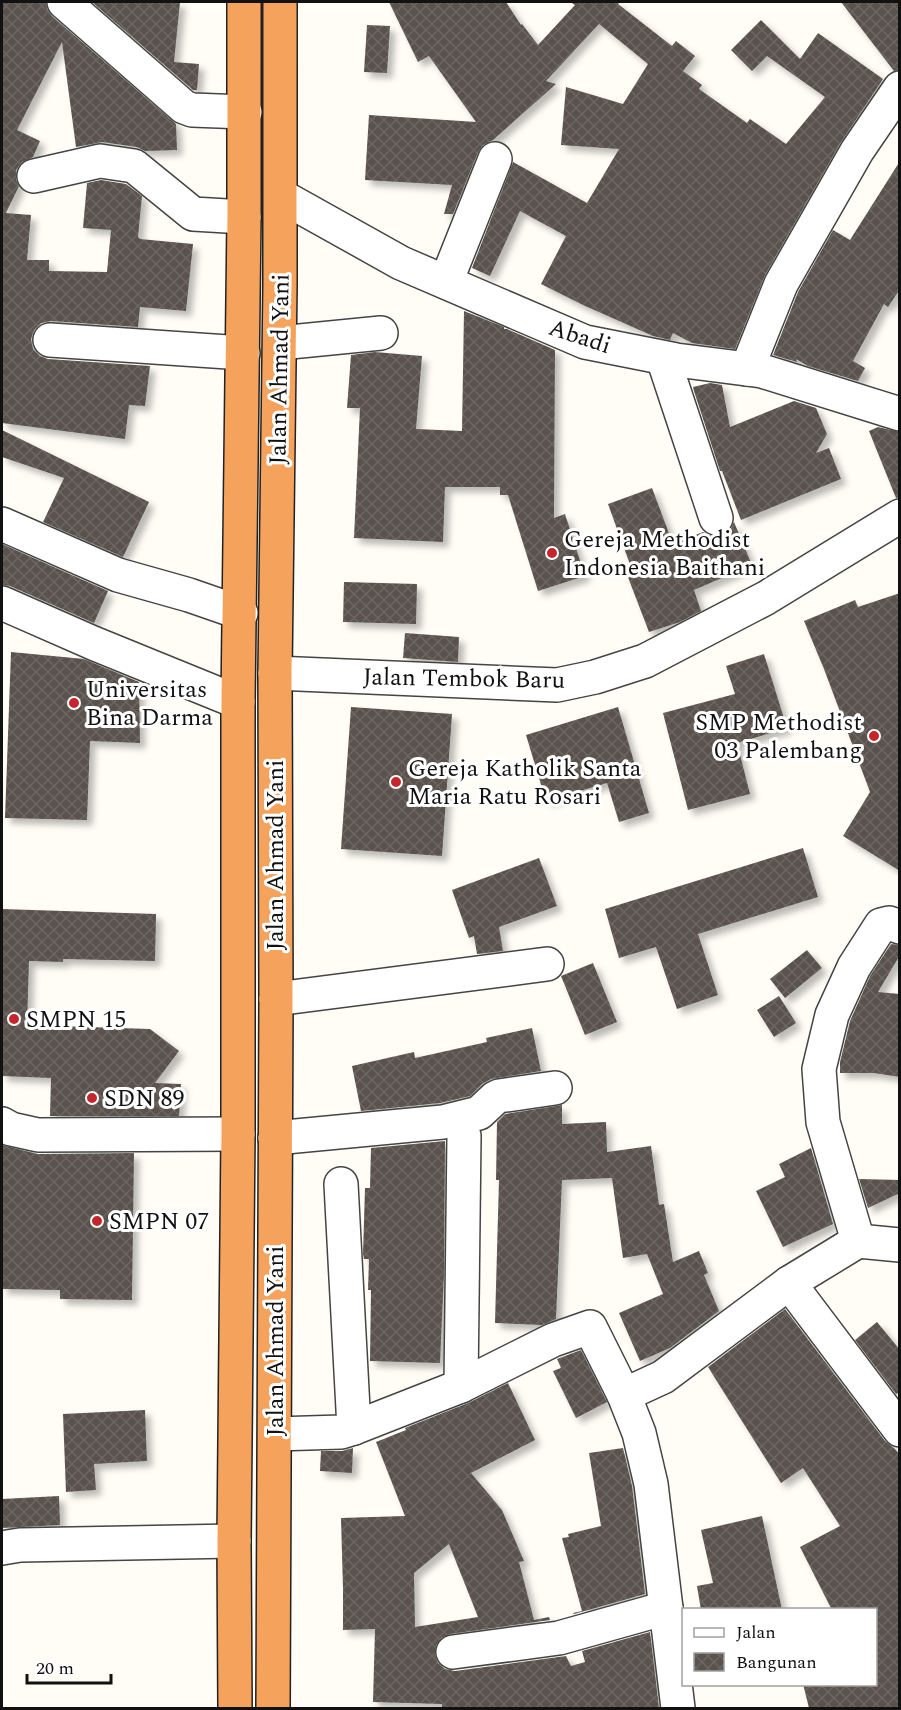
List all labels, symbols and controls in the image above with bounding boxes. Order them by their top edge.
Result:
street label: Jalan Ahmad Yani [260,273,300,465]
street label: Abadi [544,310,616,364]
place label: Gereja Methodist Indonesia Baithani [564,522,765,586]
marker: Gereja Methodist Indonesia Baithani [545,546,559,560]
street label: Jalan Tembok Baru [362,659,566,699]
place label: Universitas Bina Darma [86,672,213,736]
marker: Universitas Bina Darma [67,696,81,710]
place label: SMP Methodist 03 Palembang [695,705,862,769]
marker: SMP Methodist 03 Palembang [867,729,881,743]
place label: Gereja Katholik Santa Maria Ratu Rosari [408,751,642,815]
street label: Jalan Ahmad Yani [258,759,294,951]
marker: Gereja Katholik Santa Maria Ratu Rosari [389,775,403,789]
place label: SMPN 15 [26,1002,126,1038]
marker: SMPN 15 [7,1012,21,1026]
place label: SDN 89 [104,1081,185,1117]
marker: SDN 89 [85,1091,99,1105]
place label: SMPN 07 [109,1204,209,1240]
marker: SMPN 07 [90,1214,104,1228]
street label: Jalan Ahmad Yani [258,1245,294,1437]
legend [682,1608,877,1686]
text: Jalan [736,1619,776,1646]
scale bar [27,1647,111,1685]
text: Bangunan [736,1649,817,1676]
text: 20 m [36,1655,74,1682]

